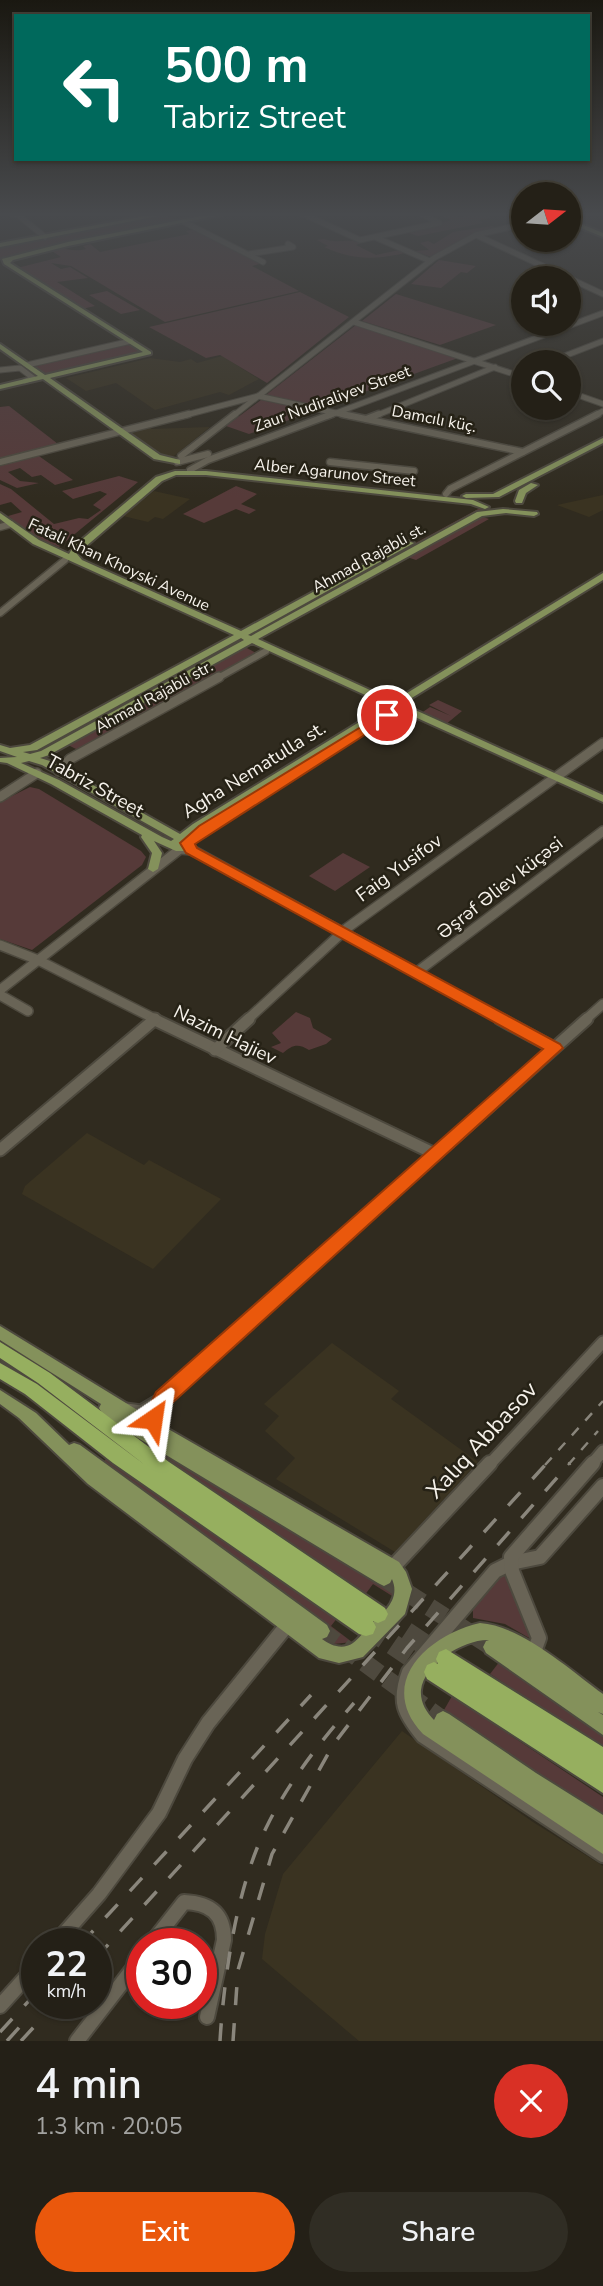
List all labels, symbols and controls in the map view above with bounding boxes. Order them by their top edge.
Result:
text: 500 m [164,32,308,99]
icon: left [49,42,140,133]
text: Tabriz Street [164,96,346,139]
north arrow [511,182,581,252]
map controls [511,182,581,420]
button: sound [511,266,581,336]
button: search [511,350,581,420]
street label: Zaur Nudiraliyev Street [250,360,414,438]
street label: Damcılı küç. [390,400,478,438]
street label: Alber Agarunov Street [253,454,417,492]
street label: Fatali Khan Khoyski Avenue [25,513,213,617]
street label: Ahmad Rajabli st. [308,518,430,598]
street label: Ahmad Rajabli str. [91,655,217,739]
pin [357,685,417,745]
icon: arrive [368,696,406,734]
street label: Agha Nematulla st. [177,715,331,825]
street label: Tabriz Street [42,748,149,824]
street label: Faig Yusifov [351,828,448,908]
street label: Əşrəf Əliev küçəsi [432,831,568,945]
street label: Nazim Hajiev [169,999,281,1071]
street label: Xalıq Abbasov [420,1374,545,1505]
position arrow [116,1382,190,1456]
speed limit sign: 30 [126,1928,217,2019]
text: 22 [45,1941,88,1988]
text: km/h [47,1979,86,2003]
text: 4 min [35,2056,142,2113]
button: close [494,2064,568,2138]
text: 1.3 km · 20:05 [35,2111,182,2142]
button: Exit [35,2192,295,2272]
button: Share [309,2192,568,2272]

